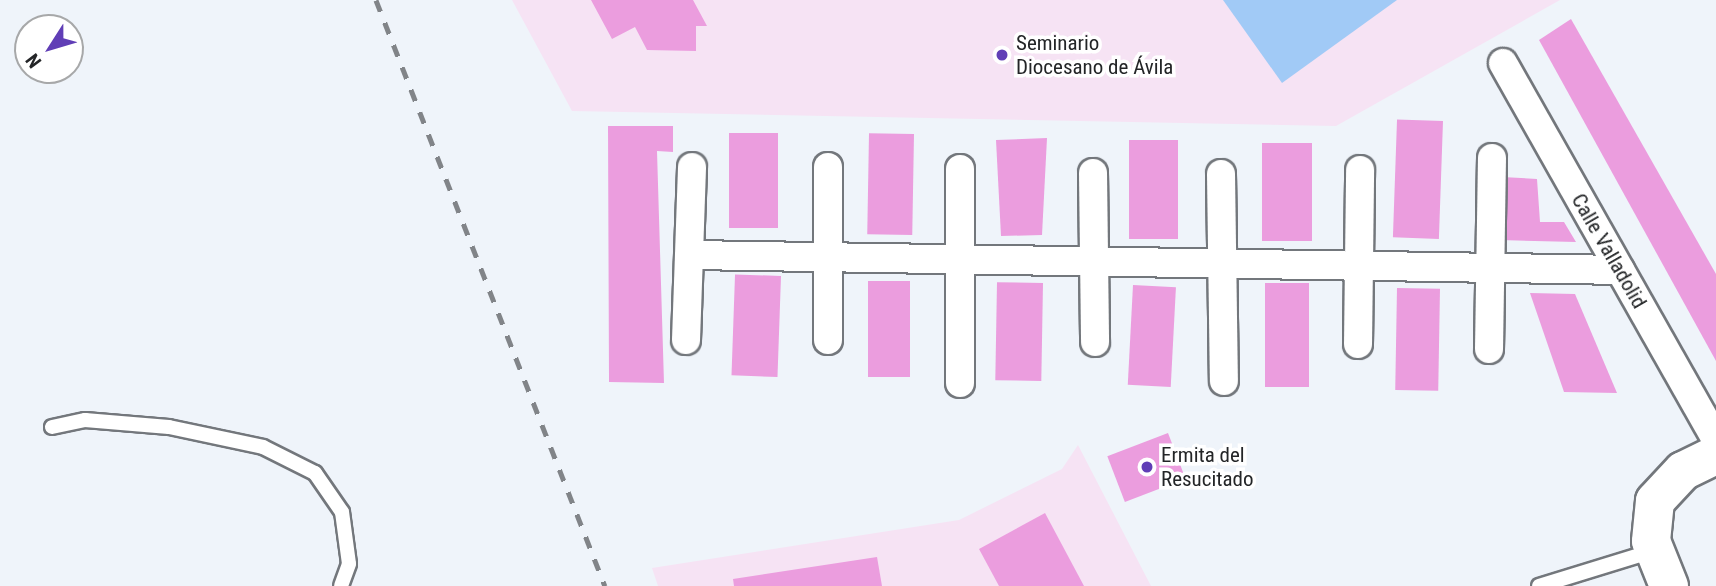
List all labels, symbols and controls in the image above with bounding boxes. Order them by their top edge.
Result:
north arrow [14,14,84,84]
place label: Seminario Diocesano de Ávila [1016,30,1173,80]
marker: Seminario Diocesano de Ávila [994,47,1010,63]
text: N [21,49,46,72]
street label: Calle Valladolid [1566,189,1652,313]
place label: Ermita del Resucitado [1161,442,1253,492]
marker: Ermita del Resucitado [1139,459,1155,475]

